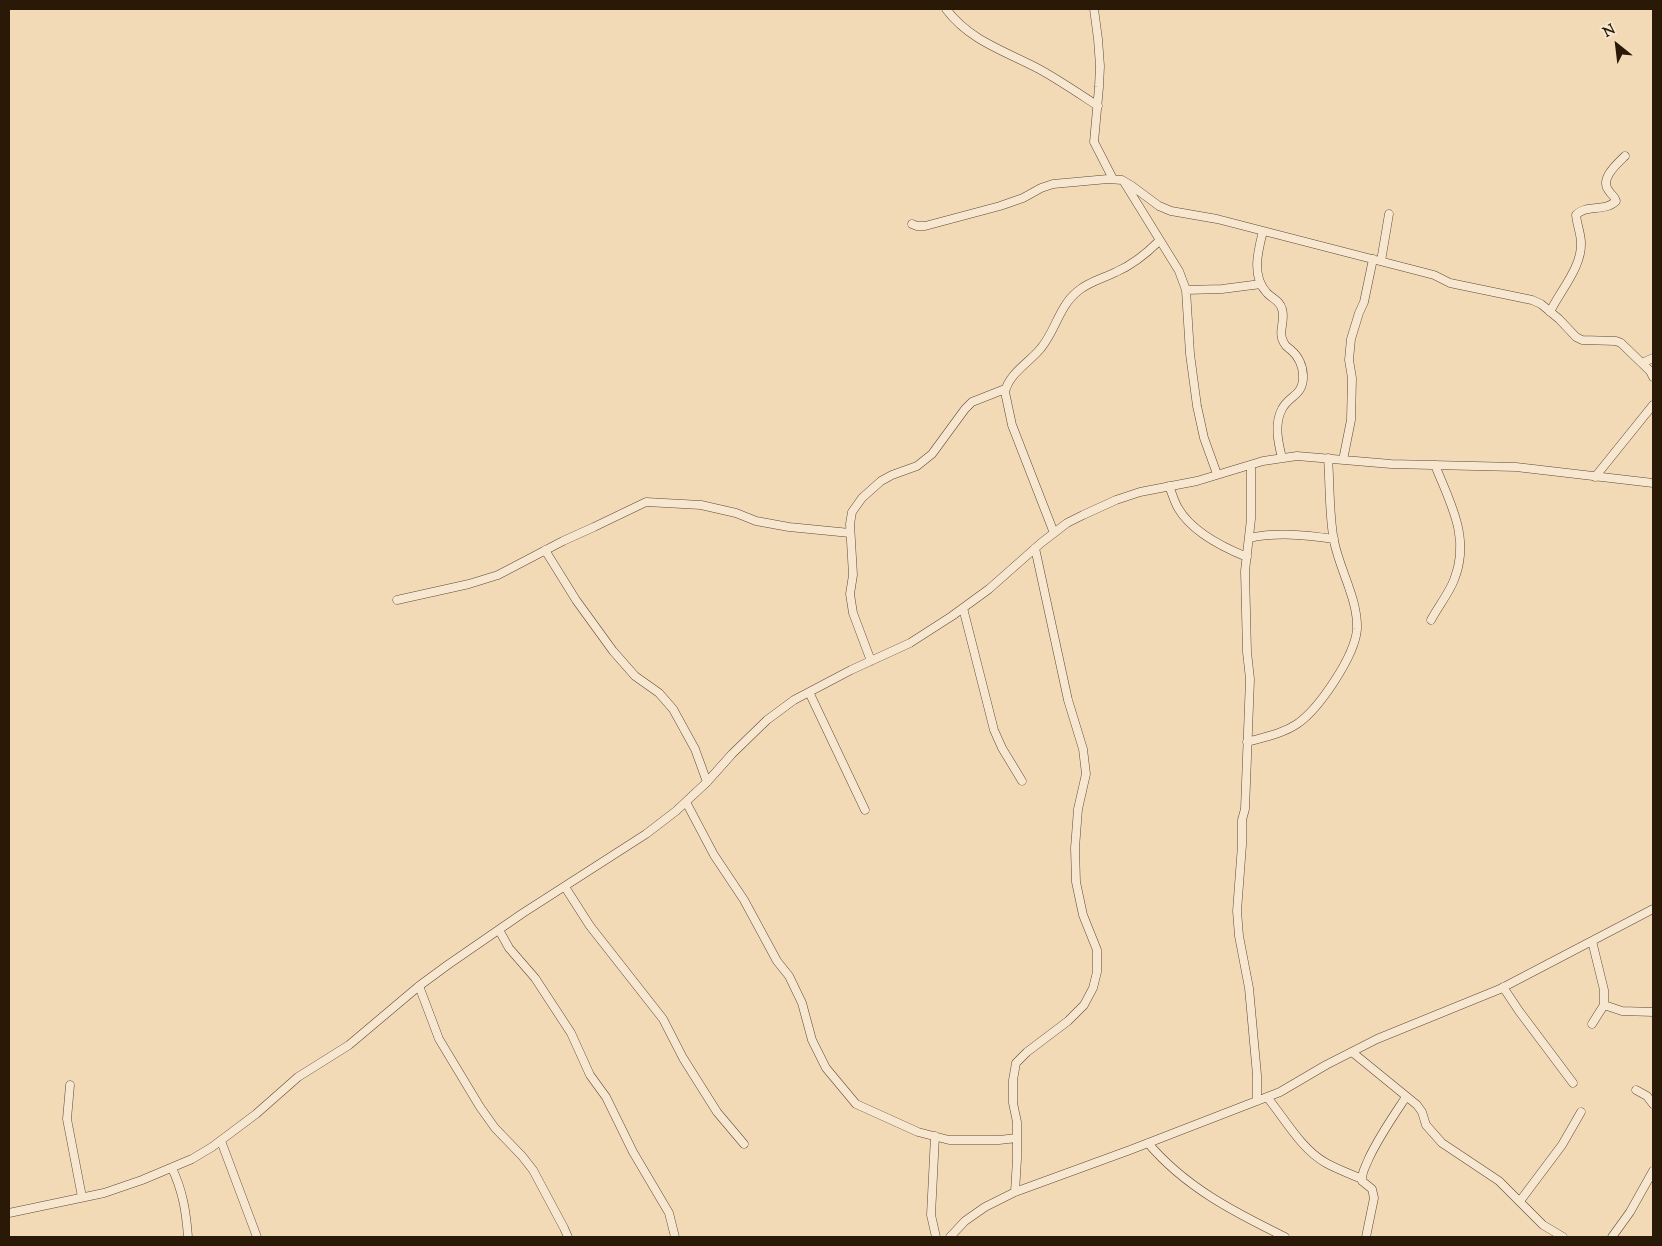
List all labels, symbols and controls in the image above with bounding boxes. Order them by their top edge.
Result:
north arrow [1592,20,1642,70]
text: N [1600,20,1619,43]

